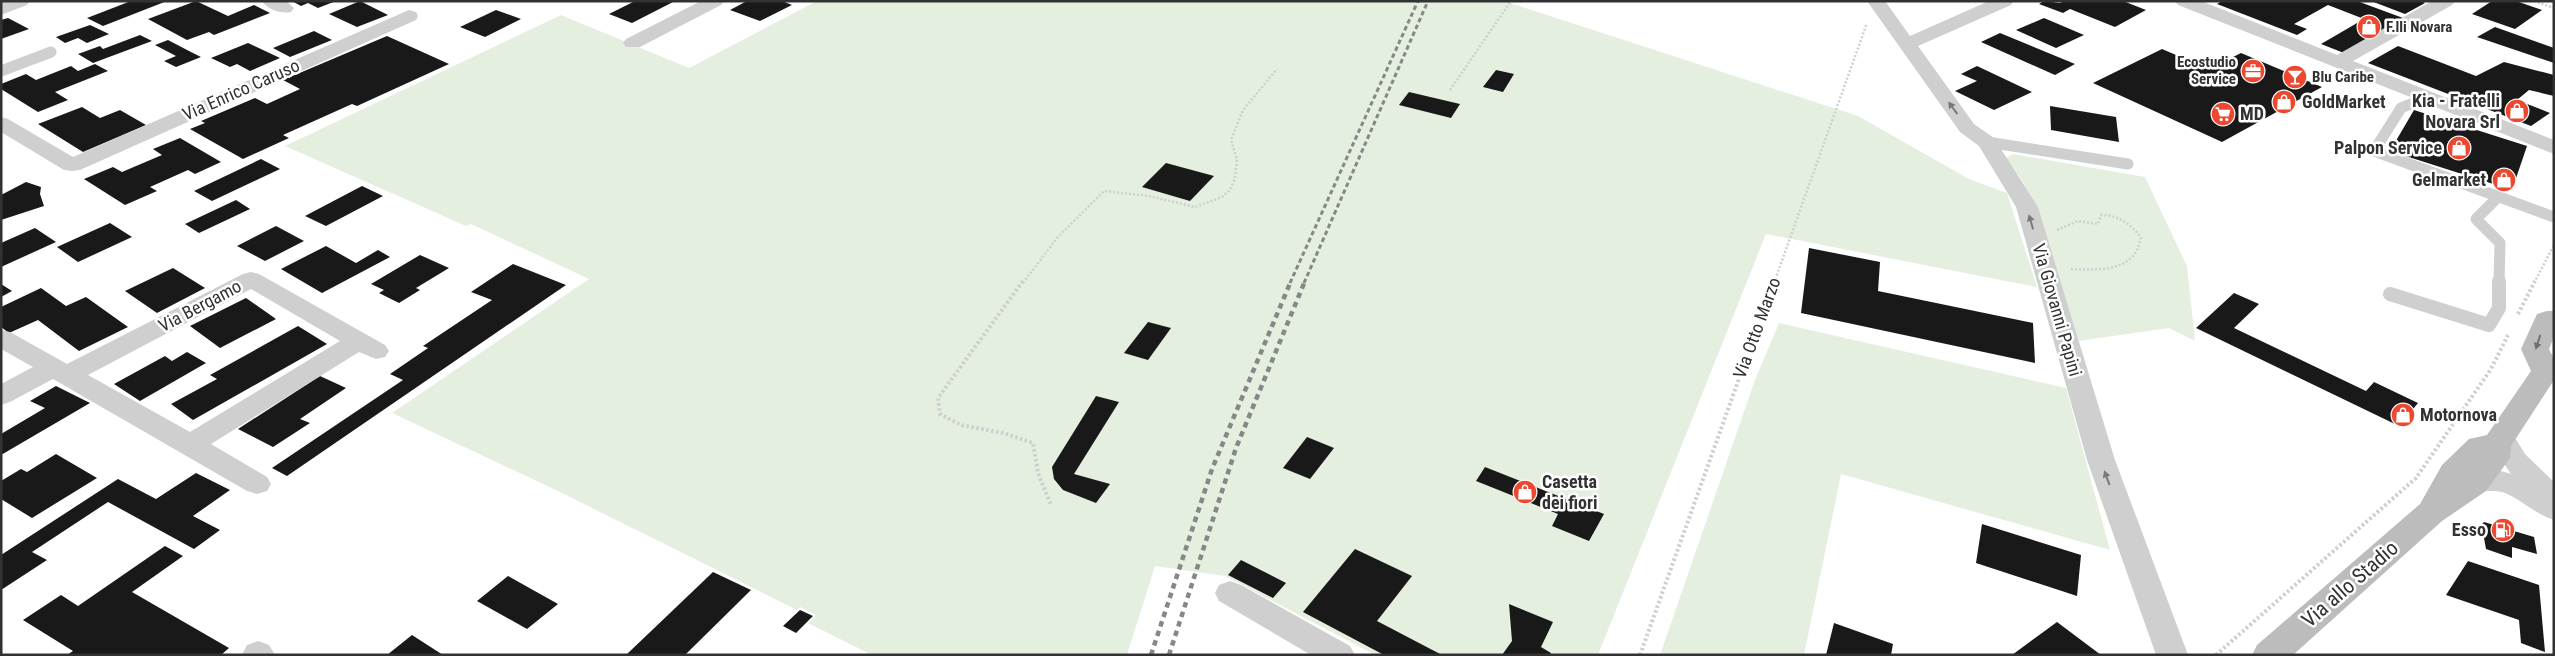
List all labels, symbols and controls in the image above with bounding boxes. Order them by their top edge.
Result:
shop icon: F.lli Novara [2356,14,2382,40]
place label: F.lli Novara [2386,18,2452,36]
place label: Ecostudio Service [2177,53,2236,88]
street label: Via Enrico Caruso [179,54,303,125]
office icon: Ecostudio Service [2240,58,2266,84]
bar icon: Blu Caribe [2282,64,2308,90]
place label: Blu Caribe [2312,68,2374,86]
shop icon: GoldMarket [2271,89,2297,115]
place label: Kia - Fratelli Novara Srl [2412,90,2500,132]
place label: GoldMarket [2302,91,2386,112]
shop icon: Kia - Fratelli Novara Srl [2504,98,2530,124]
one-way arrow [1948,101,1958,115]
supermarket icon: MD [2210,101,2236,127]
place label: MD [2240,103,2264,124]
shop icon: Palpon Service [2446,135,2472,161]
place label: Palpon Service [2334,137,2442,158]
shop icon: Gelmarket [2491,167,2517,193]
place label: Gelmarket [2412,169,2486,190]
one-way arrow [2027,214,2035,229]
street label: Via Giovanni Papini [2029,241,2086,379]
street label: Via Otto Marzo [1729,274,1785,381]
street label: Via Bergamo [155,275,245,336]
one-way arrow [2534,335,2542,350]
shop icon: Motornova [2390,402,2416,428]
place label: Motornova [2420,404,2497,425]
place label: Casetta dei fiori [1542,471,1597,513]
one-way arrow [2103,471,2111,485]
shop icon: Casetta dei fiori [1512,479,1538,505]
fuel station icon: Esso [2490,517,2516,543]
place label: Esso [2452,519,2486,540]
street label: Via allo Stadio [2297,536,2403,632]

